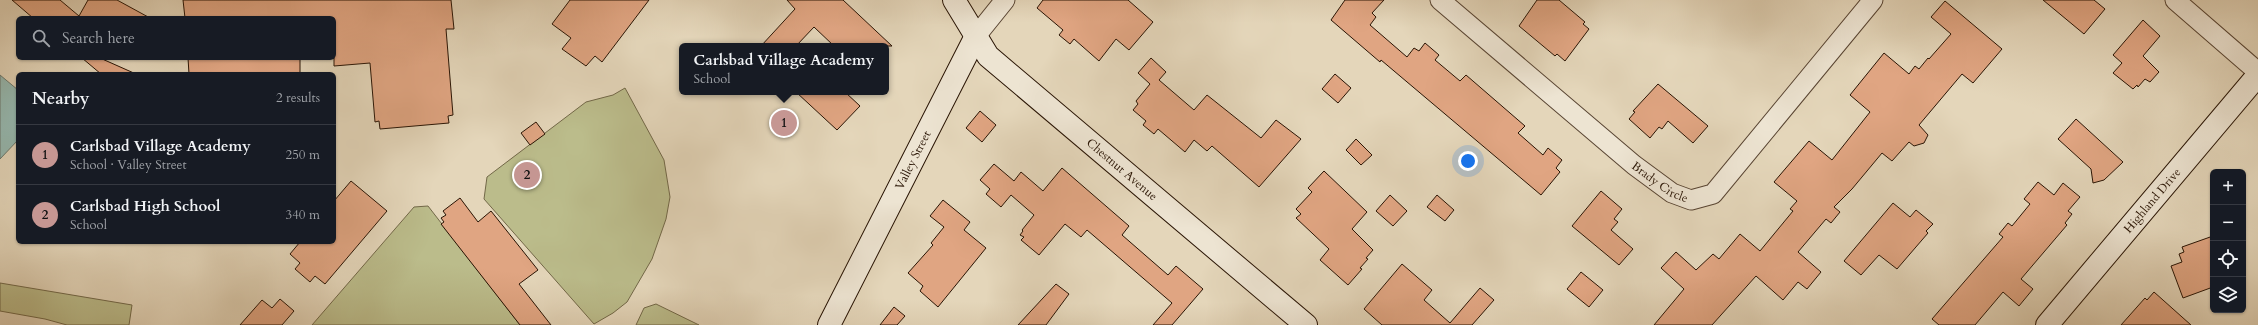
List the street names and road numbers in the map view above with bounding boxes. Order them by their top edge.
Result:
street label: Valley Street [891,128,935,192]
street label: Chestnut Avenue [1083,135,1161,204]
street label: Brady Circle [1628,158,1690,206]
street label: Highland Drive [2120,165,2184,236]

